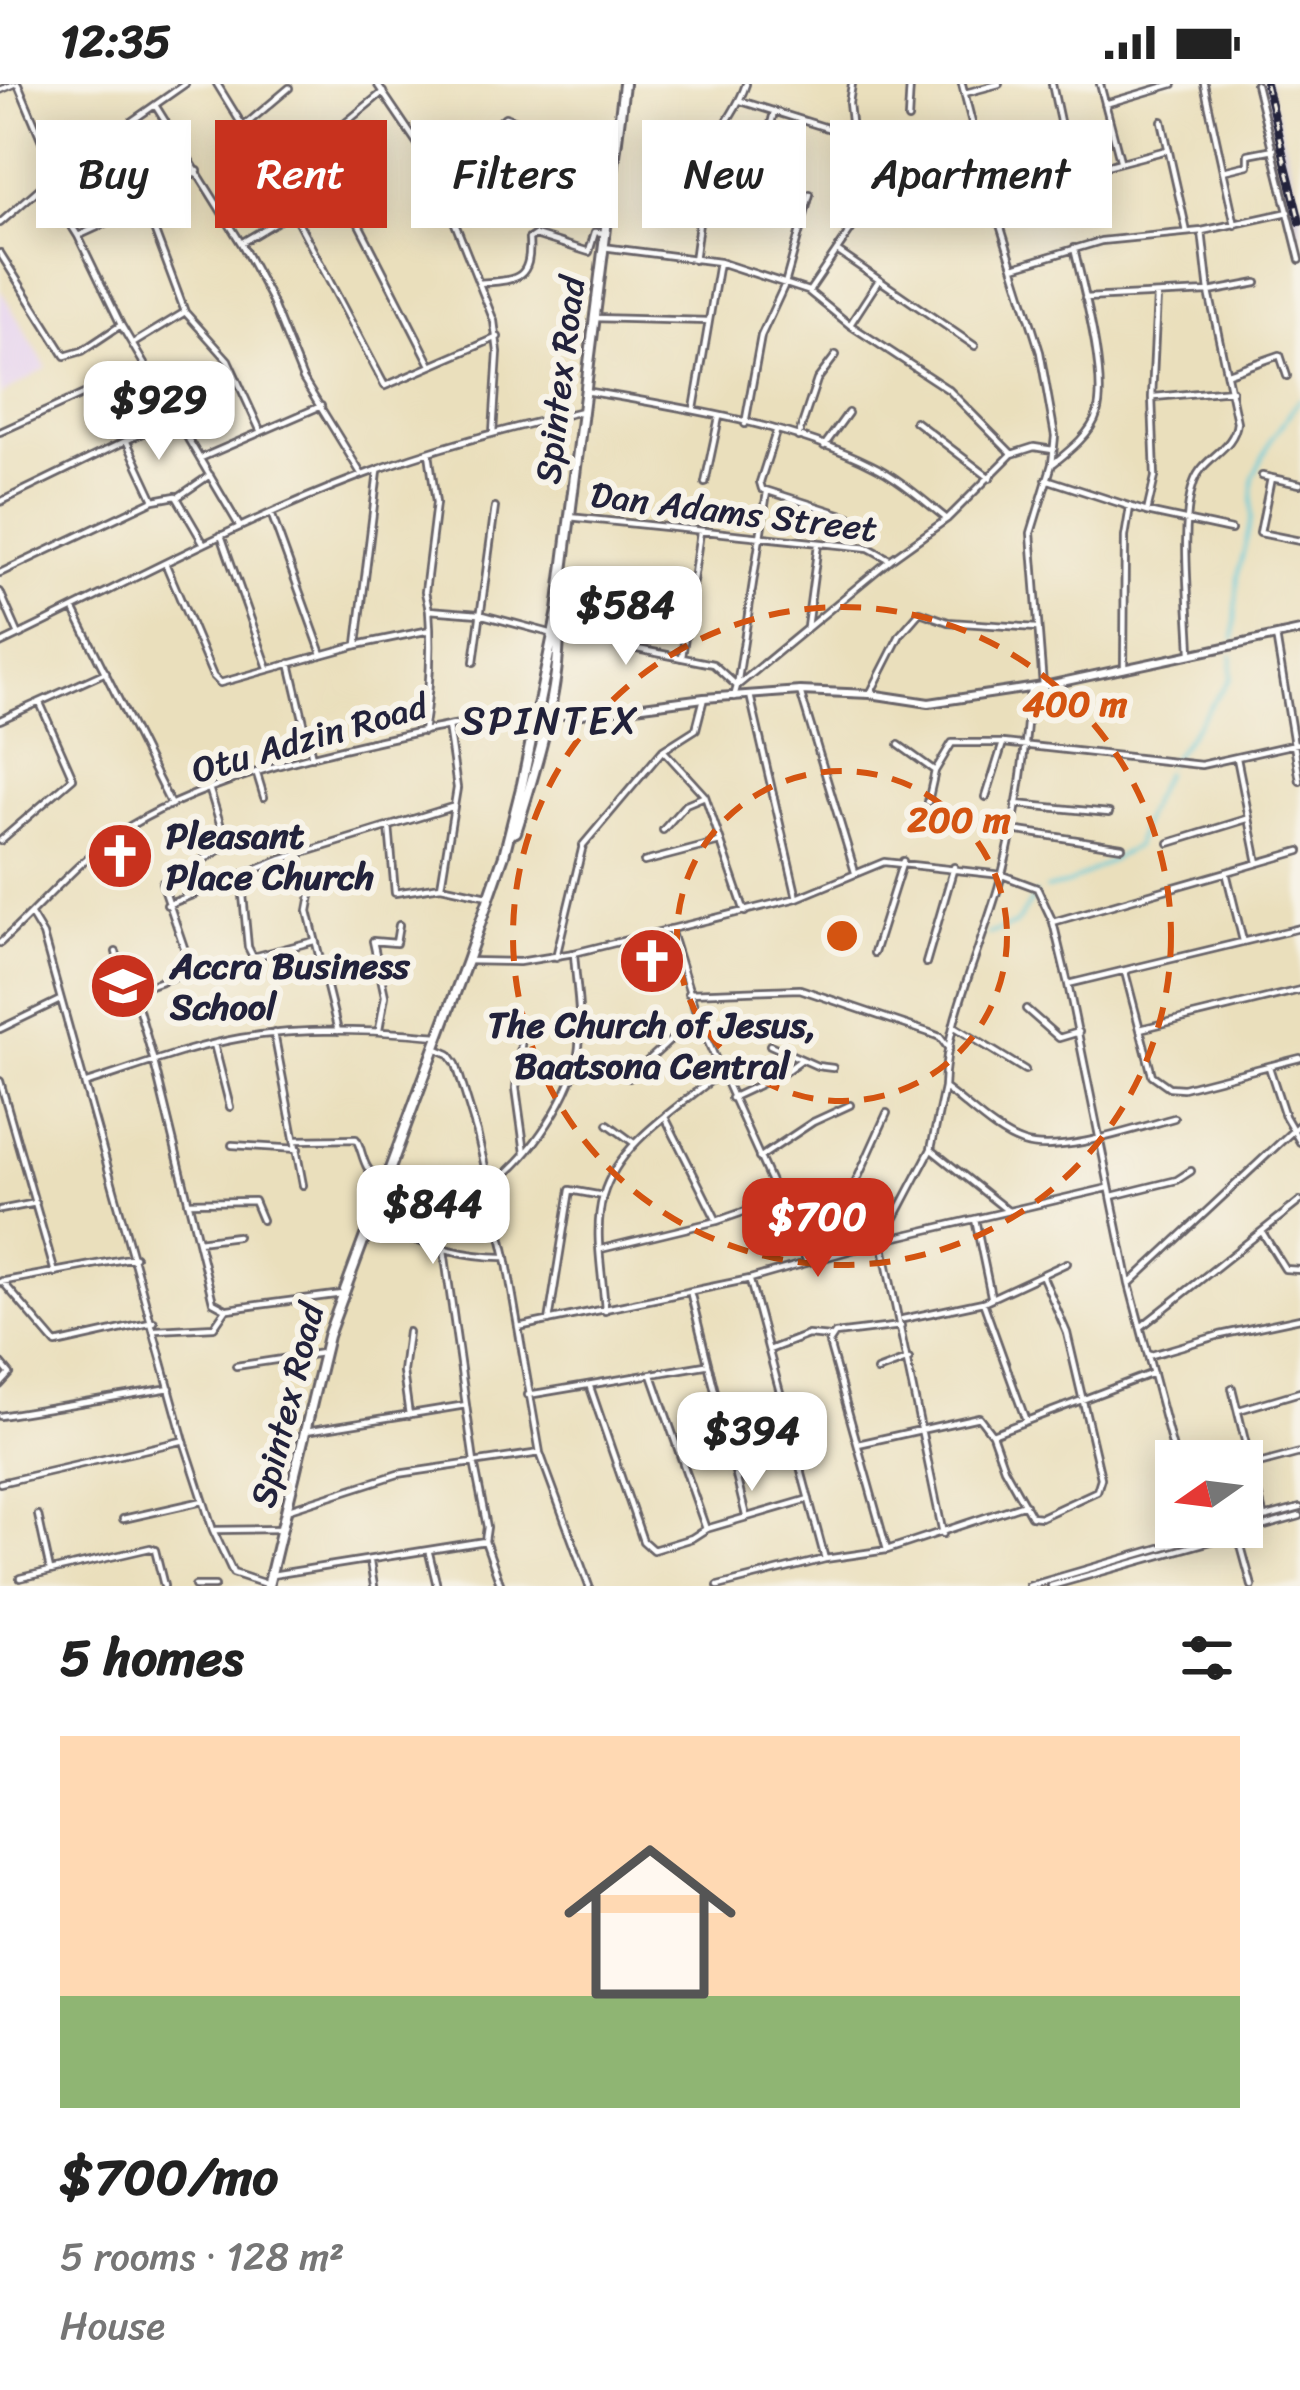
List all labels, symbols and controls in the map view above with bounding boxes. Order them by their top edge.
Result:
text: 12:35 [60,2,171,82]
chip: Buy [36,120,191,228]
chip: Rent [215,120,387,228]
chip: Filters [411,120,618,228]
chip: New [642,120,806,228]
chip: Apartment [830,120,1112,228]
street label: Spintex Road [516,271,605,487]
pin: $929 [88,361,230,463]
text: $929 [111,365,207,434]
street label: Dan Adams Street [587,463,881,561]
pin: $584 [555,566,697,668]
text: $584 [577,570,675,639]
text: 400 m [1022,672,1128,736]
street label: Otu Adzin Road [184,673,437,802]
district label: SPINTEX [461,686,641,755]
text: 200 m [907,788,1011,852]
place label: Pleasant Place Church [166,804,374,909]
church icon: Pleasant Place Church [85,821,155,891]
centre of rings [821,915,863,957]
church icon: The Church of Jesus, Baatsona Central [617,926,687,996]
place label: Accra Business School [168,934,411,1039]
school or university icon: Accra Business School [88,951,158,1021]
place label: The Church of Jesus, Baatsona Central [488,993,816,1098]
pin: $844 [362,1165,504,1267]
text: $844 [384,1169,482,1238]
pin: $700 [747,1178,889,1280]
text: $700 [769,1182,867,1251]
street label: Spintex Road [231,1294,344,1514]
pin: $394 [681,1392,823,1494]
text: $394 [704,1396,800,1465]
north arrow [1155,1440,1263,1548]
map controls [1155,1440,1263,1548]
text: 5 homes [60,1613,243,1703]
icon: filters [1174,1625,1240,1691]
icon: home [542,1814,758,2030]
text: $700/mo [60,2132,278,2222]
text: 5 rooms · 128 m² [60,2222,344,2291]
text: House [60,2291,165,2360]

